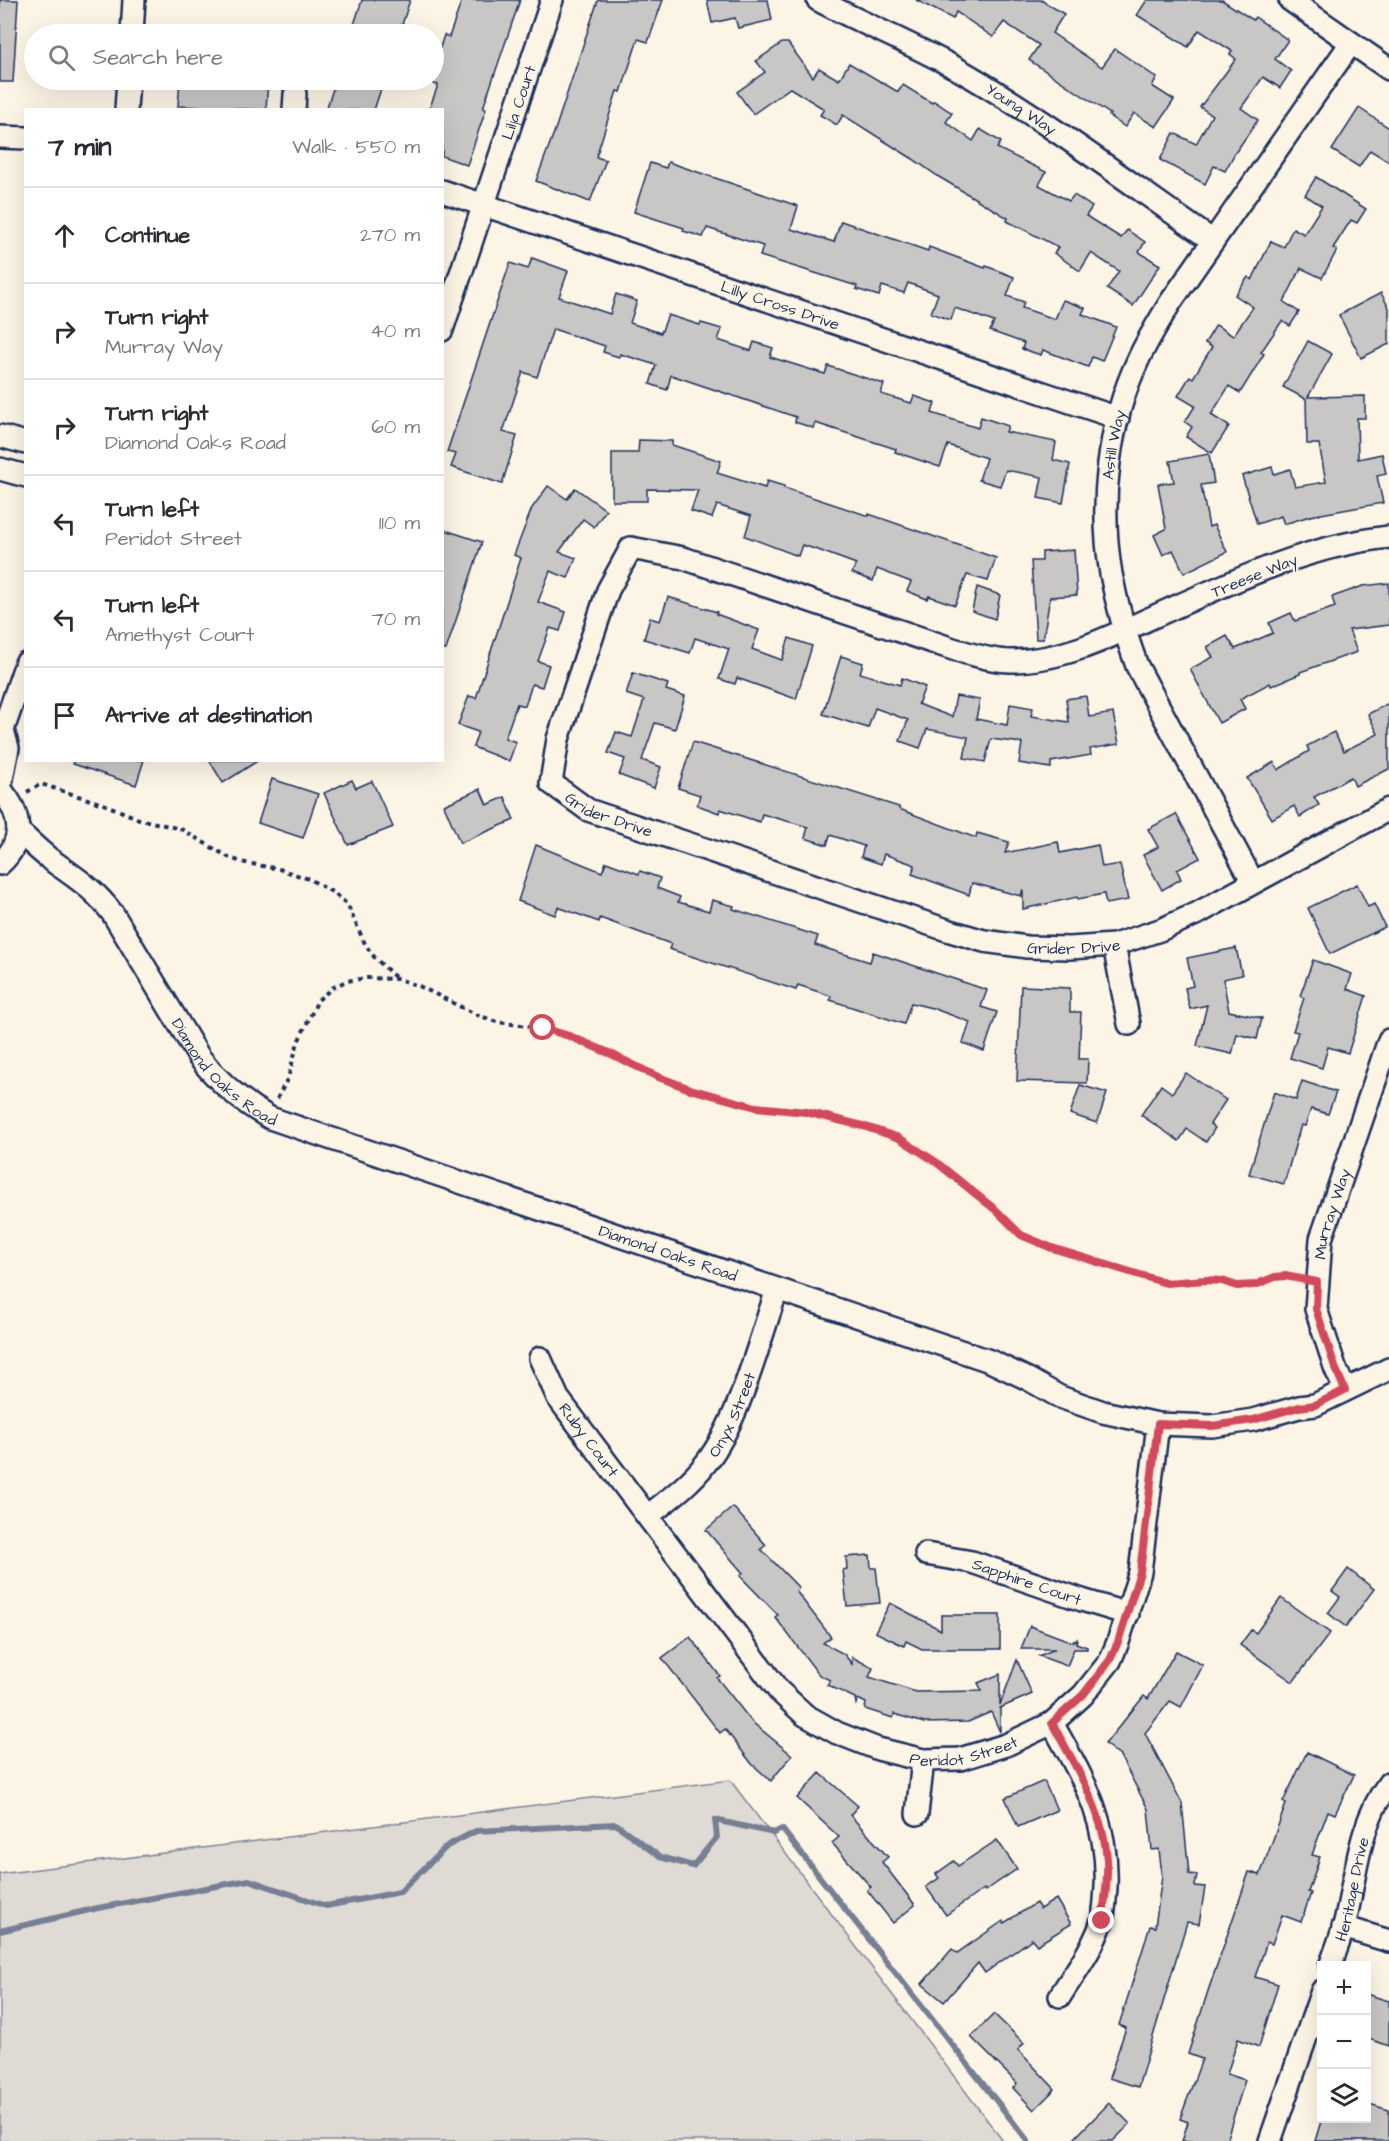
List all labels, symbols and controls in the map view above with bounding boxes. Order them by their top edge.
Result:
search box [24,24,444,90]
icon: search [45,41,78,74]
text: Search here [93,42,223,73]
street label: Lilja Court [496,62,542,143]
street label: Young Way [982,78,1061,141]
text: 7 min [48,129,112,165]
text: Walk · 550 m [292,133,420,161]
icon: ahead [48,219,81,252]
text: Continue [105,220,190,251]
text: 270 m [360,221,420,249]
street label: Lilly Cross Drive [718,275,843,336]
text: Turn right [105,302,208,333]
icon: right [48,315,81,348]
text: 40 m [370,317,420,345]
text: Murray Way [105,333,223,361]
text: Turn right [105,398,208,429]
street label: Astill Way [1097,407,1132,481]
icon: right [48,411,81,444]
text: 60 m [371,413,420,441]
text: Diamond Oaks Road [105,429,286,457]
text: Turn left [105,494,199,525]
icon: left [48,507,81,540]
text: 110 m [379,509,420,537]
text: Peridot Street [105,525,242,553]
street label: Treese Way [1208,549,1301,604]
text: Turn left [105,590,199,621]
icon: left [48,603,81,636]
text: 70 m [372,605,420,633]
text: Amethyst Court [105,621,254,649]
icon: arrive [48,699,81,732]
text: Arrive at destination [105,700,312,731]
street label: Grider Drive [560,787,656,843]
street label: Grider Drive [1027,934,1124,960]
street label: Diamond Oaks Road [166,1014,280,1132]
route start [529,1014,555,1040]
street label: Murray Way [1310,1166,1357,1260]
street label: Diamond Oaks Road [596,1220,740,1287]
street label: Onyx Street [703,1369,761,1462]
street label: Ruby Court [553,1399,624,1482]
street label: Sapphire Court [969,1553,1085,1611]
street label: Peridot Street [907,1731,1022,1772]
street label: Heritage Drive [1330,1834,1375,1944]
route end [1088,1907,1114,1933]
map controls [1317,1961,1371,2123]
button: + [1317,1961,1371,2015]
button: − [1317,2015,1371,2069]
button: layers [1317,2069,1371,2123]

